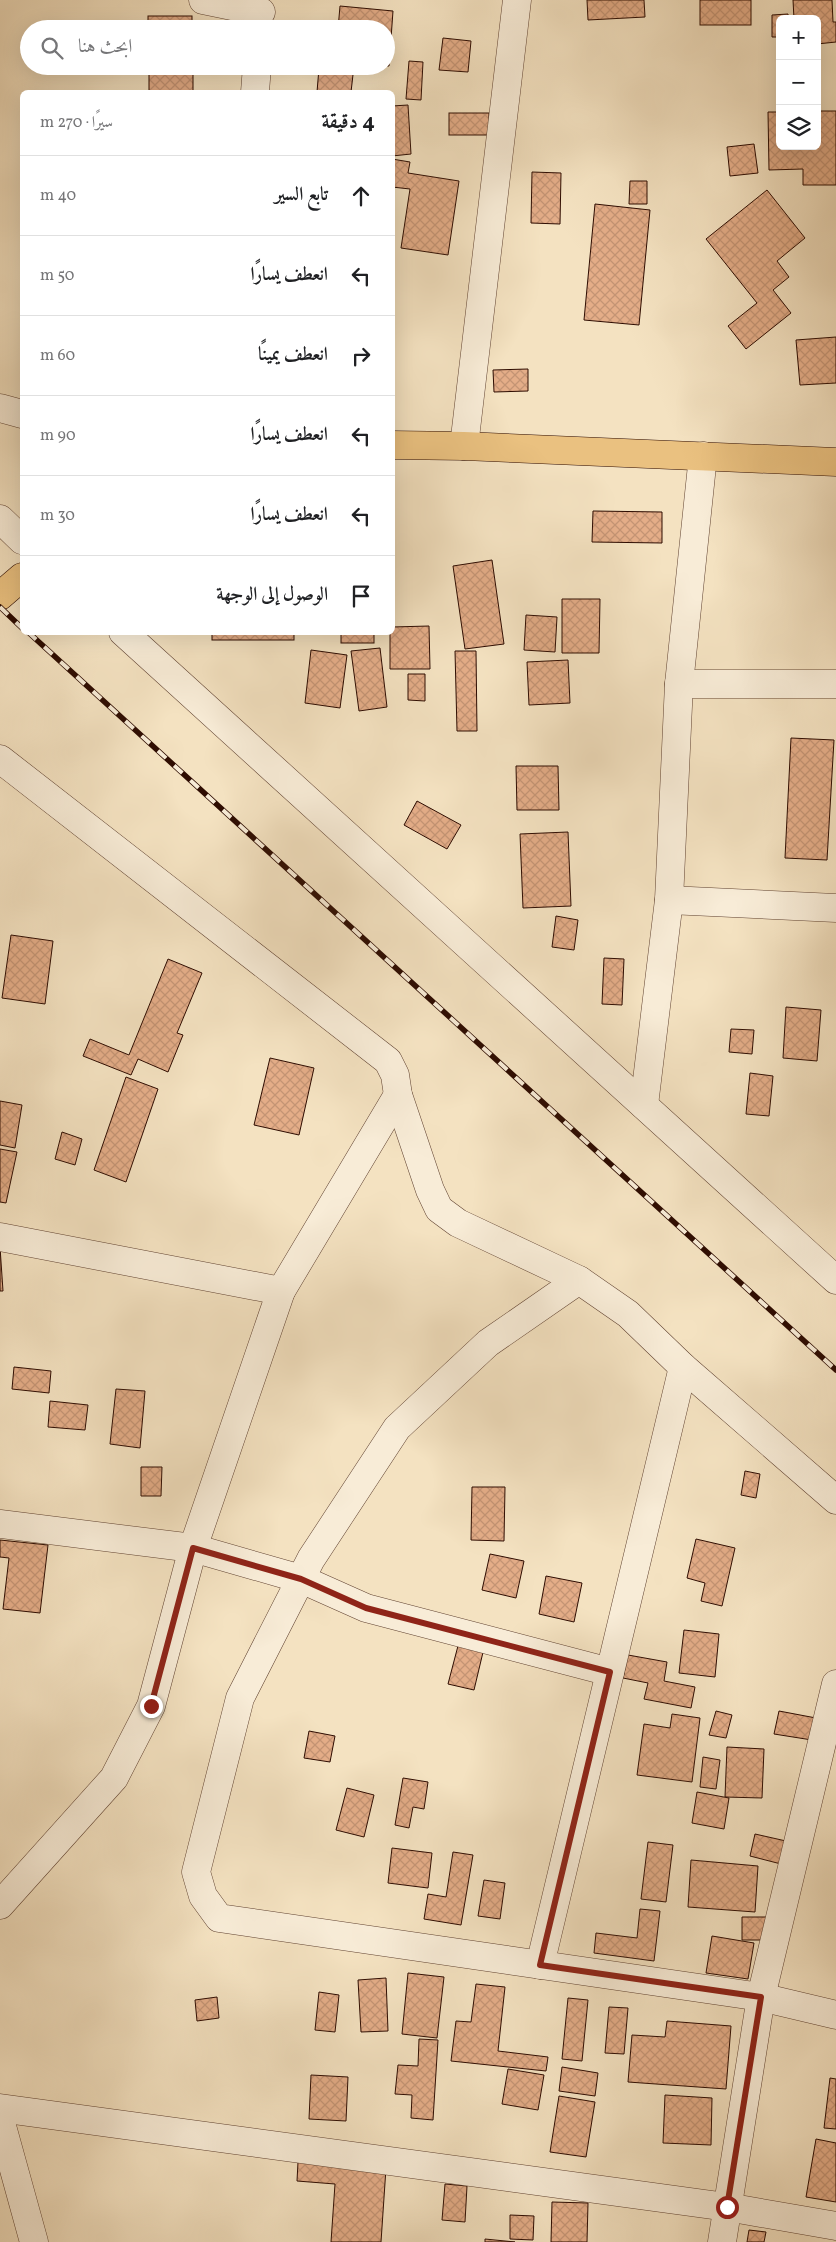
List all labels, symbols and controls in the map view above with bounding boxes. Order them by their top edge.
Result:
map controls [776,15,821,150]
button: + [776,15,821,60]
search box [20,20,395,75]
icon: search [38,34,66,62]
text: ابحث هنا [78,34,132,60]
button: − [776,60,821,105]
button: layers [776,105,821,150]
text: 4 دقيقة [321,108,375,137]
text: سيرًا · 270 m [40,112,113,134]
text: تابع السير [275,182,328,208]
icon: ahead [347,182,375,210]
text: 40 m [40,185,76,207]
text: انعطف يسارًا [250,262,328,288]
icon: left [347,262,375,290]
text: 50 m [40,265,74,287]
text: انعطف يمينًا [258,342,328,368]
icon: right [347,342,375,370]
text: 60 m [40,345,75,367]
text: انعطف يسارًا [250,422,328,448]
icon: left [347,422,375,450]
text: 90 m [40,425,76,447]
text: انعطف يسارًا [250,502,328,528]
icon: left [347,502,375,530]
text: 30 m [40,505,75,527]
text: الوصول إلى الوجهة [216,582,328,608]
icon: arrive [347,582,375,610]
route end [140,1695,163,1718]
route start [716,2196,739,2219]

